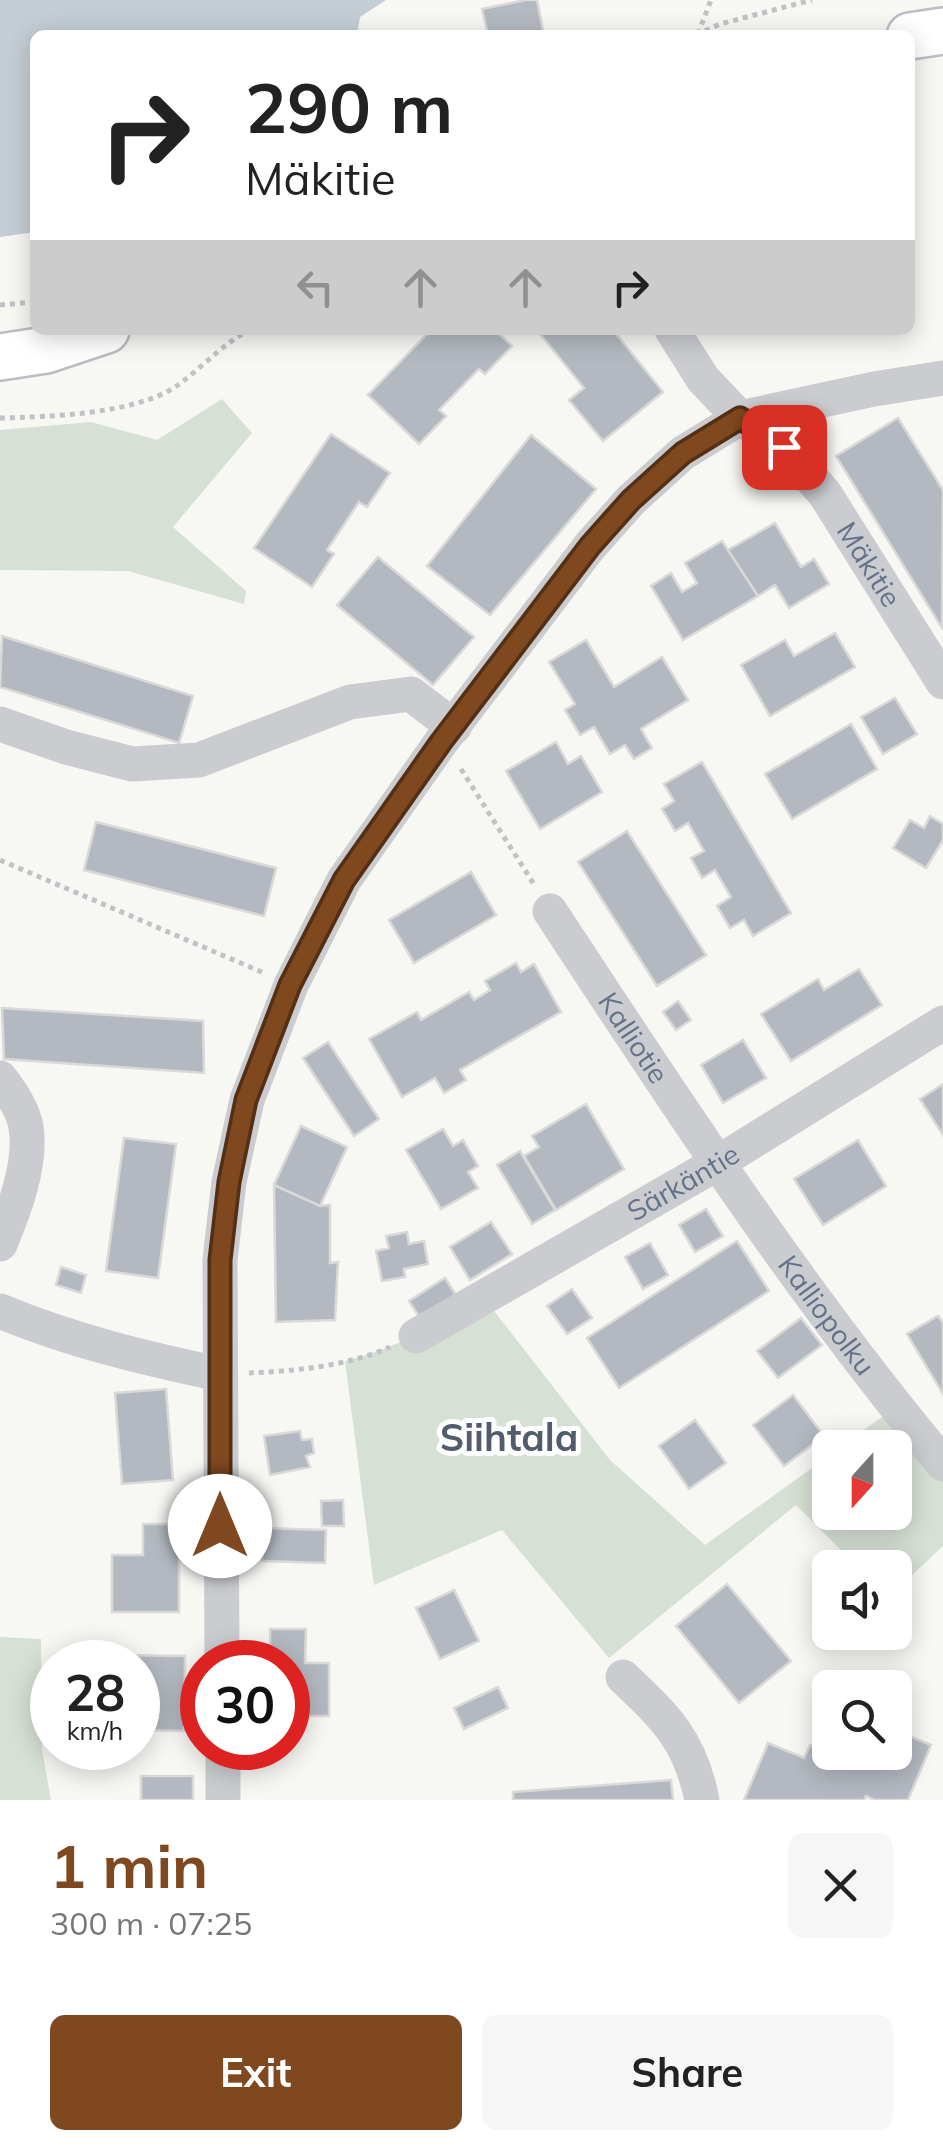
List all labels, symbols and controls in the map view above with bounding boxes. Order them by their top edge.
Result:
text: 290 m [245,63,453,151]
icon: right [80,70,210,200]
text: Mäkitie [245,150,395,206]
icon: left [288,260,343,315]
icon: ahead [393,260,448,315]
icon: ahead [498,260,553,315]
icon: right [603,260,658,315]
pin [742,405,827,490]
icon: arrive [757,420,812,475]
street label: Mäkitie [830,515,909,613]
street label: Kalliotie [591,985,677,1090]
street label: Särkäntie [621,1136,745,1228]
street label: Kalliopolku [771,1248,883,1382]
district label: Siihtala [440,1413,578,1461]
north arrow [812,1430,912,1530]
map controls [812,1430,912,1770]
position arrow [168,1474,272,1578]
button: sound [812,1550,912,1650]
speed limit sign: 30 [180,1640,310,1770]
text: 28 [65,1661,125,1724]
button: search [812,1670,912,1770]
text: km/h [67,1715,123,1746]
text: 1 min [50,1828,208,1903]
button: close [788,1833,893,1938]
text: 300 m · 07:25 [50,1903,252,1943]
button: Exit [50,2015,462,2130]
button: Share [482,2015,893,2130]

